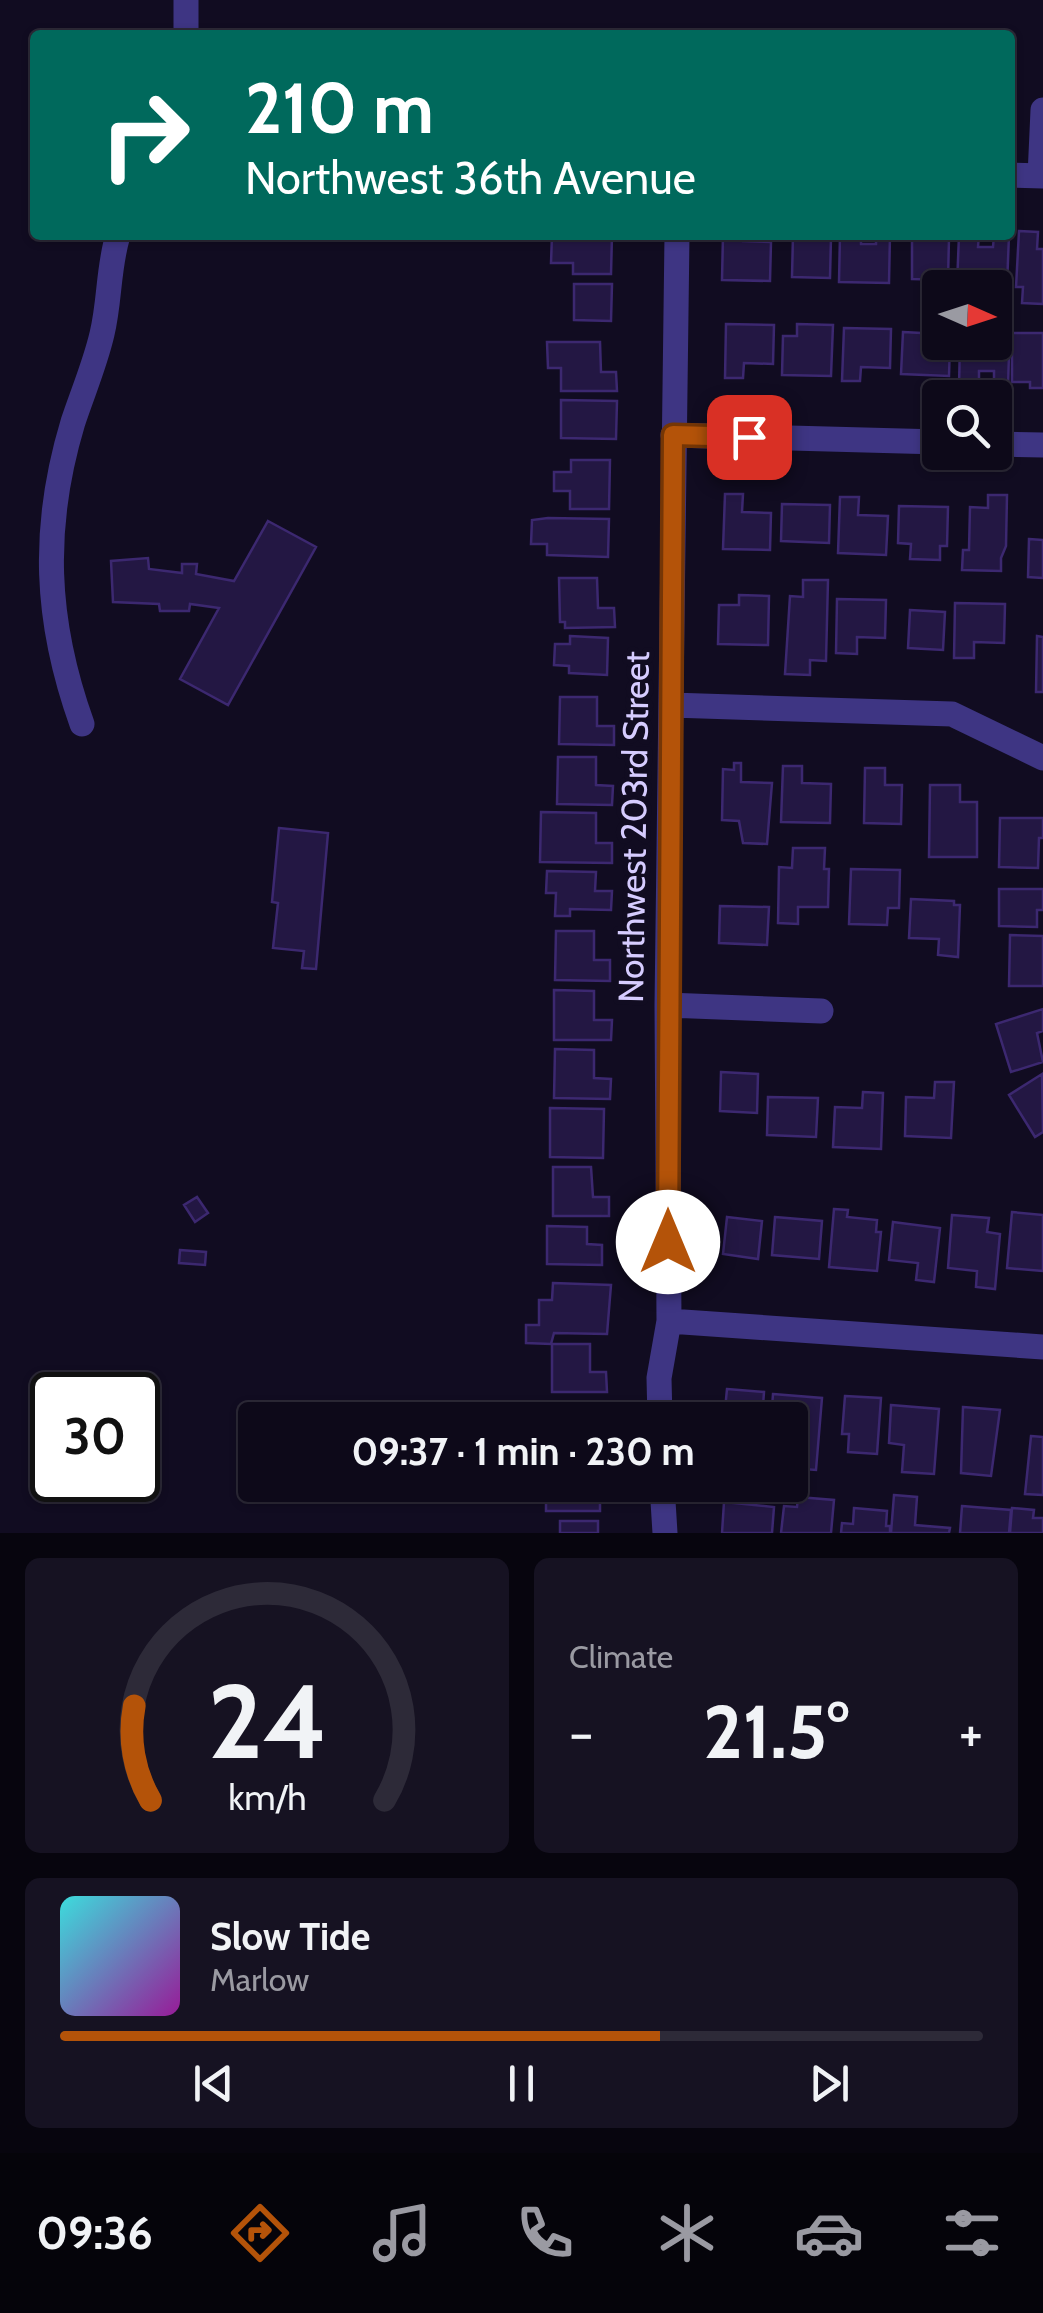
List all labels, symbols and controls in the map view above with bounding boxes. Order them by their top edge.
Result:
text: 210 m [245,65,434,151]
icon: right [80,70,210,200]
text: Northwest 36th Avenue [245,151,696,205]
north arrow [922,270,1012,360]
map controls [922,270,1012,470]
button: search [922,380,1012,470]
pin [707,395,792,480]
icon: arrive [722,410,777,465]
street label: Northwest 203rd Street [609,651,658,1003]
position arrow [616,1190,720,1294]
speed limit sign: 30 [30,1372,160,1502]
text: 09:37 · 1 min · 230 m [352,1428,695,1475]
text: Climate [569,1637,673,1676]
text: 24 [207,1658,327,1784]
text: 21.5° [703,1686,849,1777]
text: − [569,1699,593,1766]
text: + [959,1699,983,1766]
text: km/h [228,1776,306,1819]
text: Slow Tide [210,1913,370,1960]
text: Marlow [210,1960,309,1999]
icon: previous [186,2056,241,2111]
icon: pause [494,2056,549,2111]
icon: next [802,2056,857,2111]
icon: directions [225,2198,295,2268]
icon: music [367,2198,437,2268]
icon: phone [510,2198,580,2268]
icon: climate [652,2198,722,2268]
icon: car [794,2198,864,2268]
icon: filters [937,2198,1007,2268]
text: 09:36 [36,2206,153,2260]

